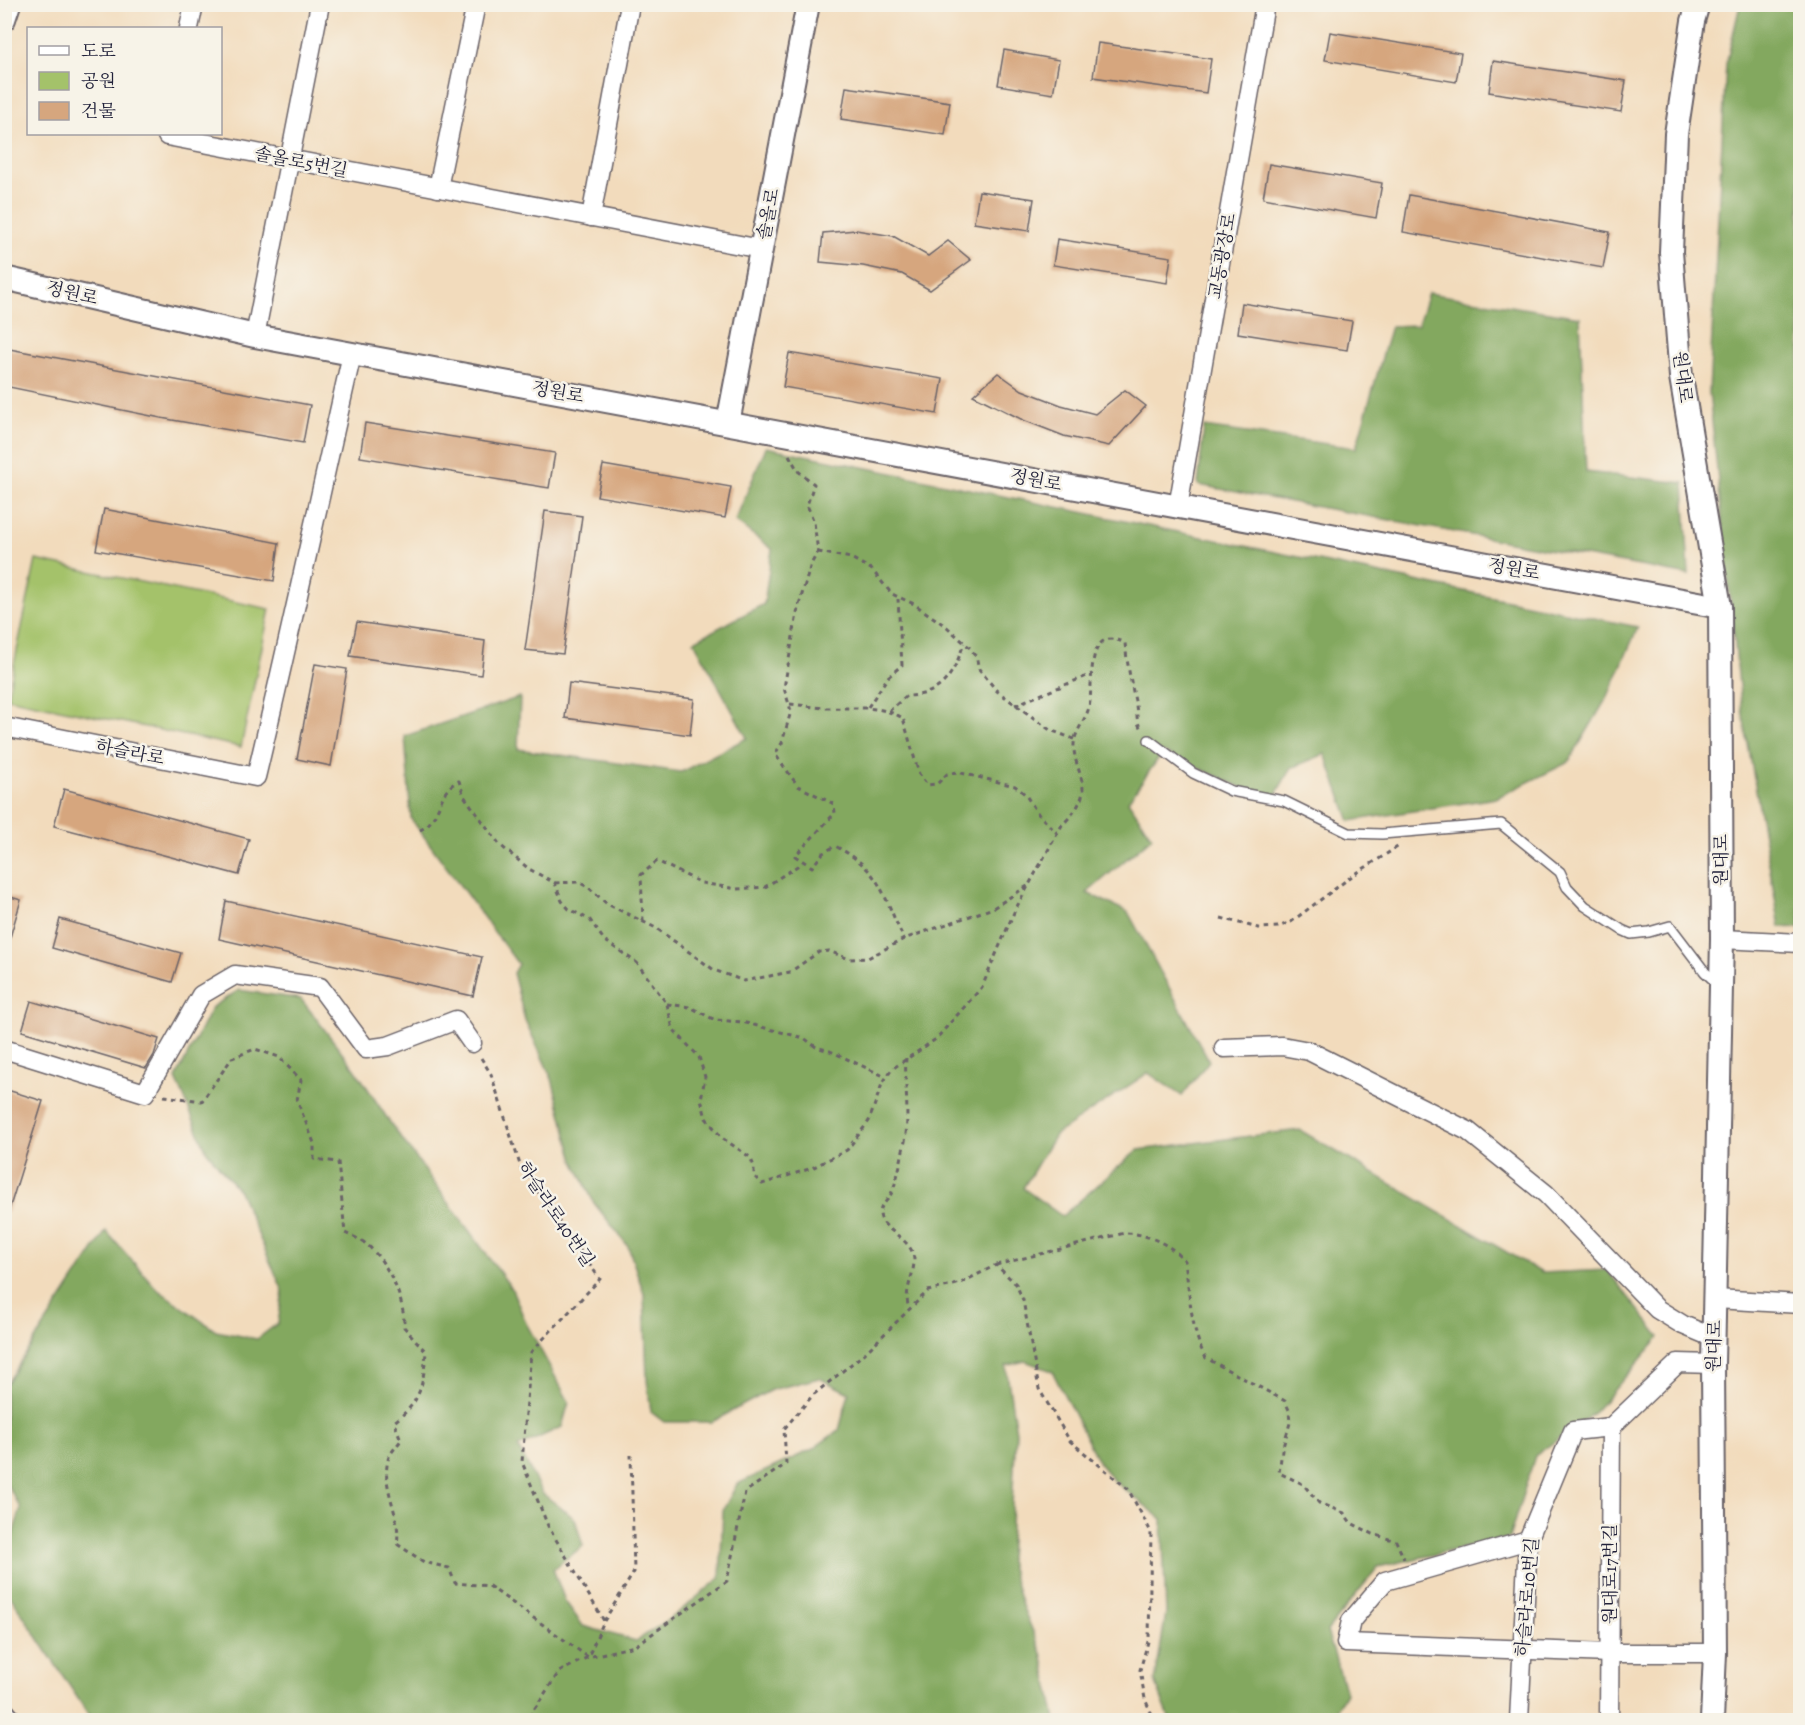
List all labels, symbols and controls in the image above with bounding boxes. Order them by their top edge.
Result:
legend [27,27,222,135]
text: 도로 [81,39,116,63]
text: 공원 [81,69,116,93]
text: 건물 [81,99,116,123]
street label: 솔올로5번길 [252,141,350,183]
street label: 솔올로 [751,186,785,242]
street label: 교동광장로 [1203,211,1241,301]
street label: 정원로 [44,275,100,311]
street label: 원대로 [1668,350,1698,404]
street label: 정원로 [530,376,586,408]
street label: 정원로 [1008,463,1064,497]
street label: 정원로 [1486,553,1542,585]
street label: 하슬라로 [94,734,166,770]
street label: 원대로 [1709,834,1733,886]
street label: 하슬라로40번길 [512,1157,600,1271]
street label: 원대로 [1701,1320,1727,1372]
street label: 원대로17번길 [1598,1524,1622,1624]
street label: 하슬라로10번길 [1510,1536,1544,1658]

